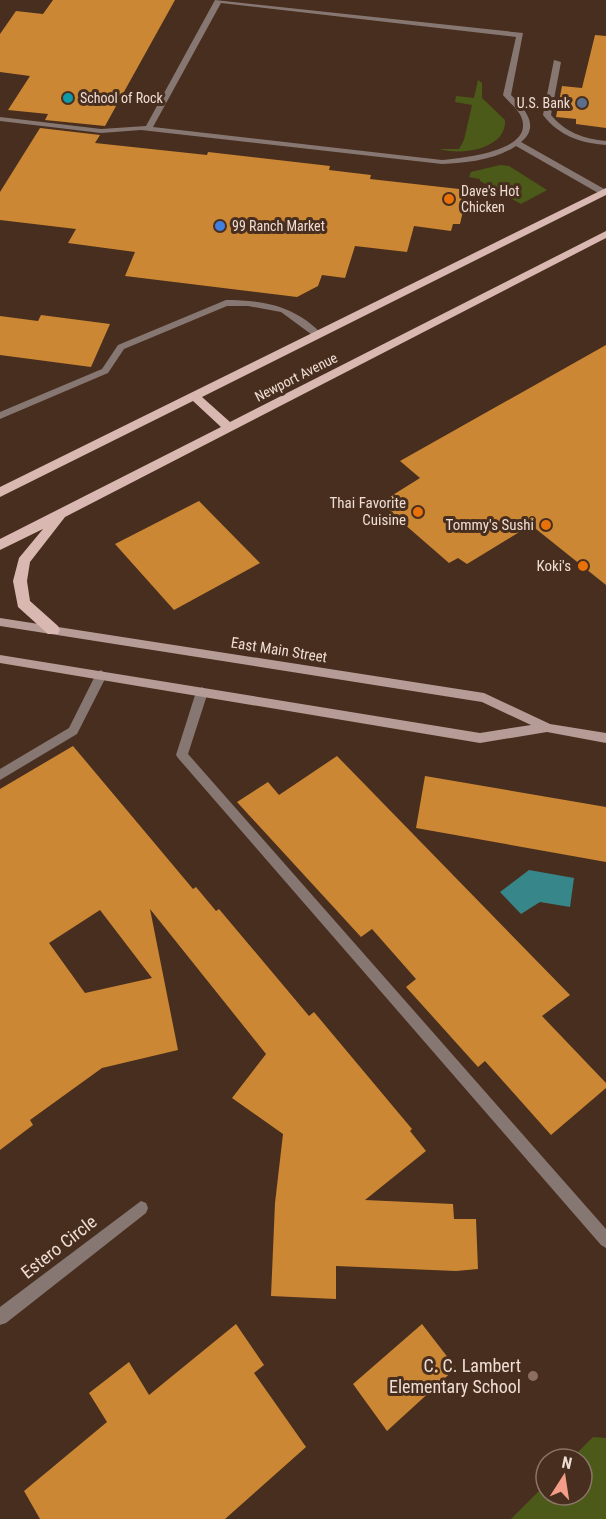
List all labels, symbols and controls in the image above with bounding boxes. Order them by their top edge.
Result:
place label: School of Rock [80,90,164,106]
marker: School of Rock [61,91,75,105]
place label: U.S. Bank [517,95,571,111]
marker: U.S. Bank [575,96,589,110]
place label: Dave's Hot Chicken [461,183,519,215]
marker: Dave's Hot Chicken [442,192,456,206]
place label: 99 Ranch Market [232,218,325,234]
marker: 99 Ranch Market [213,219,227,233]
street label: Newport Avenue [252,349,340,405]
place label: Thai Favorite Cuisine [330,494,406,529]
marker: Thai Favorite Cuisine [411,505,425,519]
place label: Tommy's Sushi [446,516,534,534]
marker: Tommy's Sushi [539,518,553,532]
place label: Koki's [536,557,571,575]
marker: Koki's [576,559,590,573]
street label: East Main Street [230,634,328,666]
street label: Estero Circle [17,1211,101,1283]
place label: C. C. Lambert Elementary School [389,1355,521,1397]
marker: C. C. Lambert Elementary School [526,1369,540,1383]
north arrow [534,1447,594,1507]
text: N [560,1453,574,1473]

